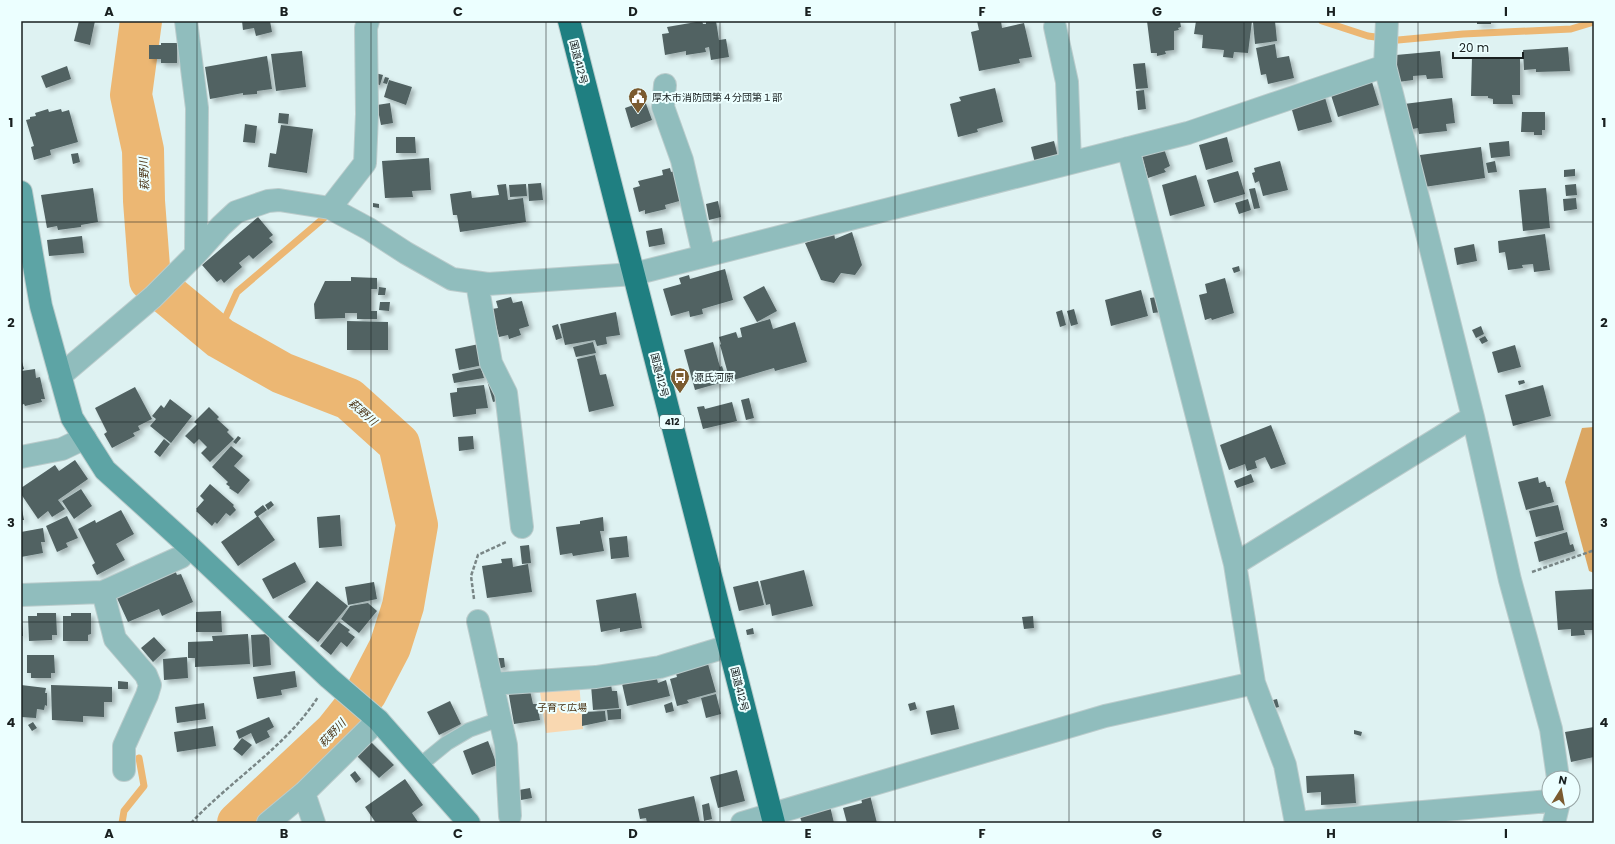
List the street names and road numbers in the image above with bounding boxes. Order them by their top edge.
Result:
street label: 国道412号 [566,38,591,86]
street label: 国道412号 [647,351,672,399]
road number: 412 [660,415,684,429]
street label: 国道412号 [727,665,752,713]

